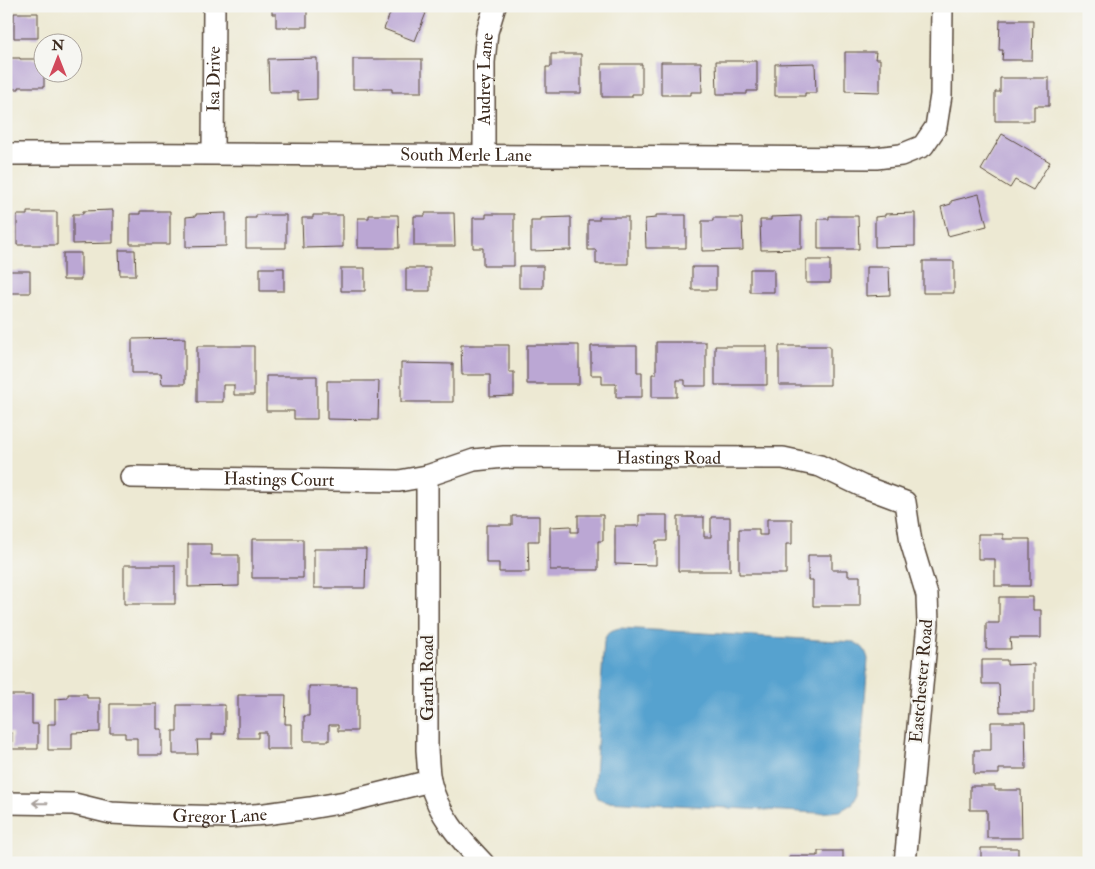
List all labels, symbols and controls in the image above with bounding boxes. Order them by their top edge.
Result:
street label: Audrey Lane [473,31,499,126]
north arrow [32,32,82,82]
text: N [51,37,65,54]
street label: Isa Drive [202,45,226,112]
street label: South Merle Lane [400,143,532,167]
street label: Hastings Road [616,446,721,470]
street label: Hastings Court [223,467,335,492]
street label: Eastchester Road [905,618,938,744]
street label: Garth Road [416,635,439,721]
one-way arrow [32,798,48,808]
street label: Gregor Lane [172,803,268,829]

